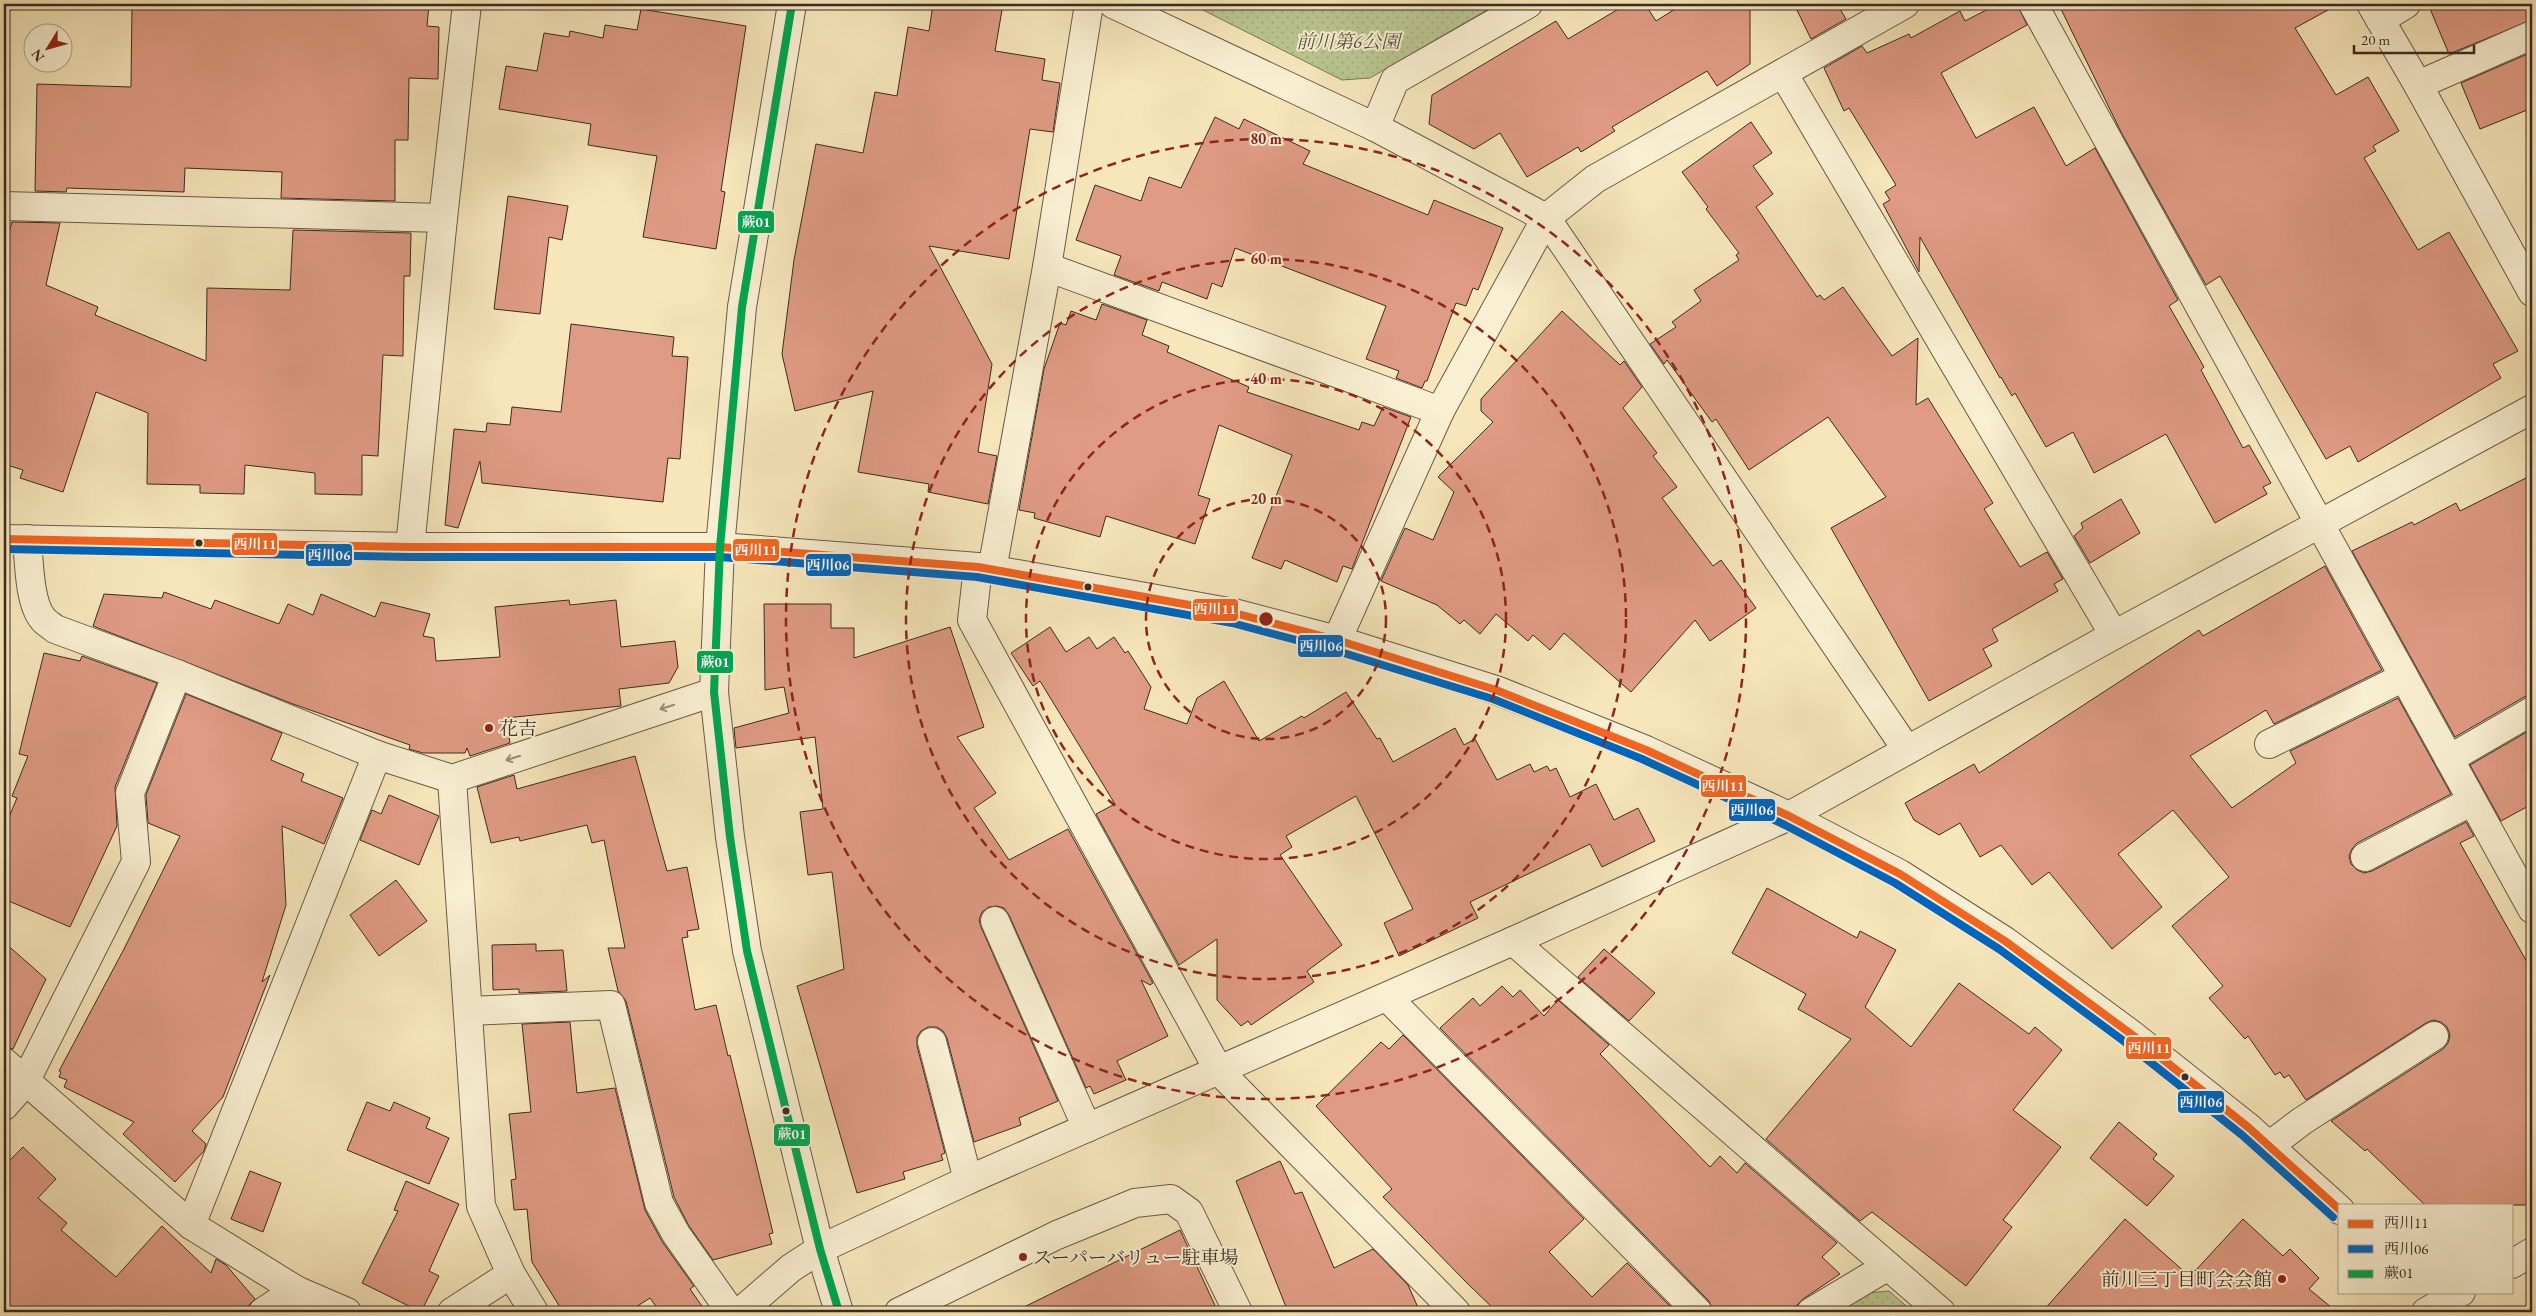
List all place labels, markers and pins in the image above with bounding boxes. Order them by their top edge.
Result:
unlabelled marker [194,538,204,548]
unlabelled marker [1083,582,1093,592]
centre of rings [1257,610,1275,628]
place label: 花吉 [499,716,537,741]
marker: 花吉 [483,722,495,734]
unlabelled marker [2180,1072,2190,1082]
unlabelled marker [781,1106,791,1116]
place label: スーパーバリュー駐車場 [1033,1245,1239,1270]
marker: スーパーバリュー駐車場 [1017,1251,1029,1263]
place label: 前川三丁目町会会館 [2101,1267,2272,1292]
marker: 前川三丁目町会会館 [2276,1273,2288,1285]

